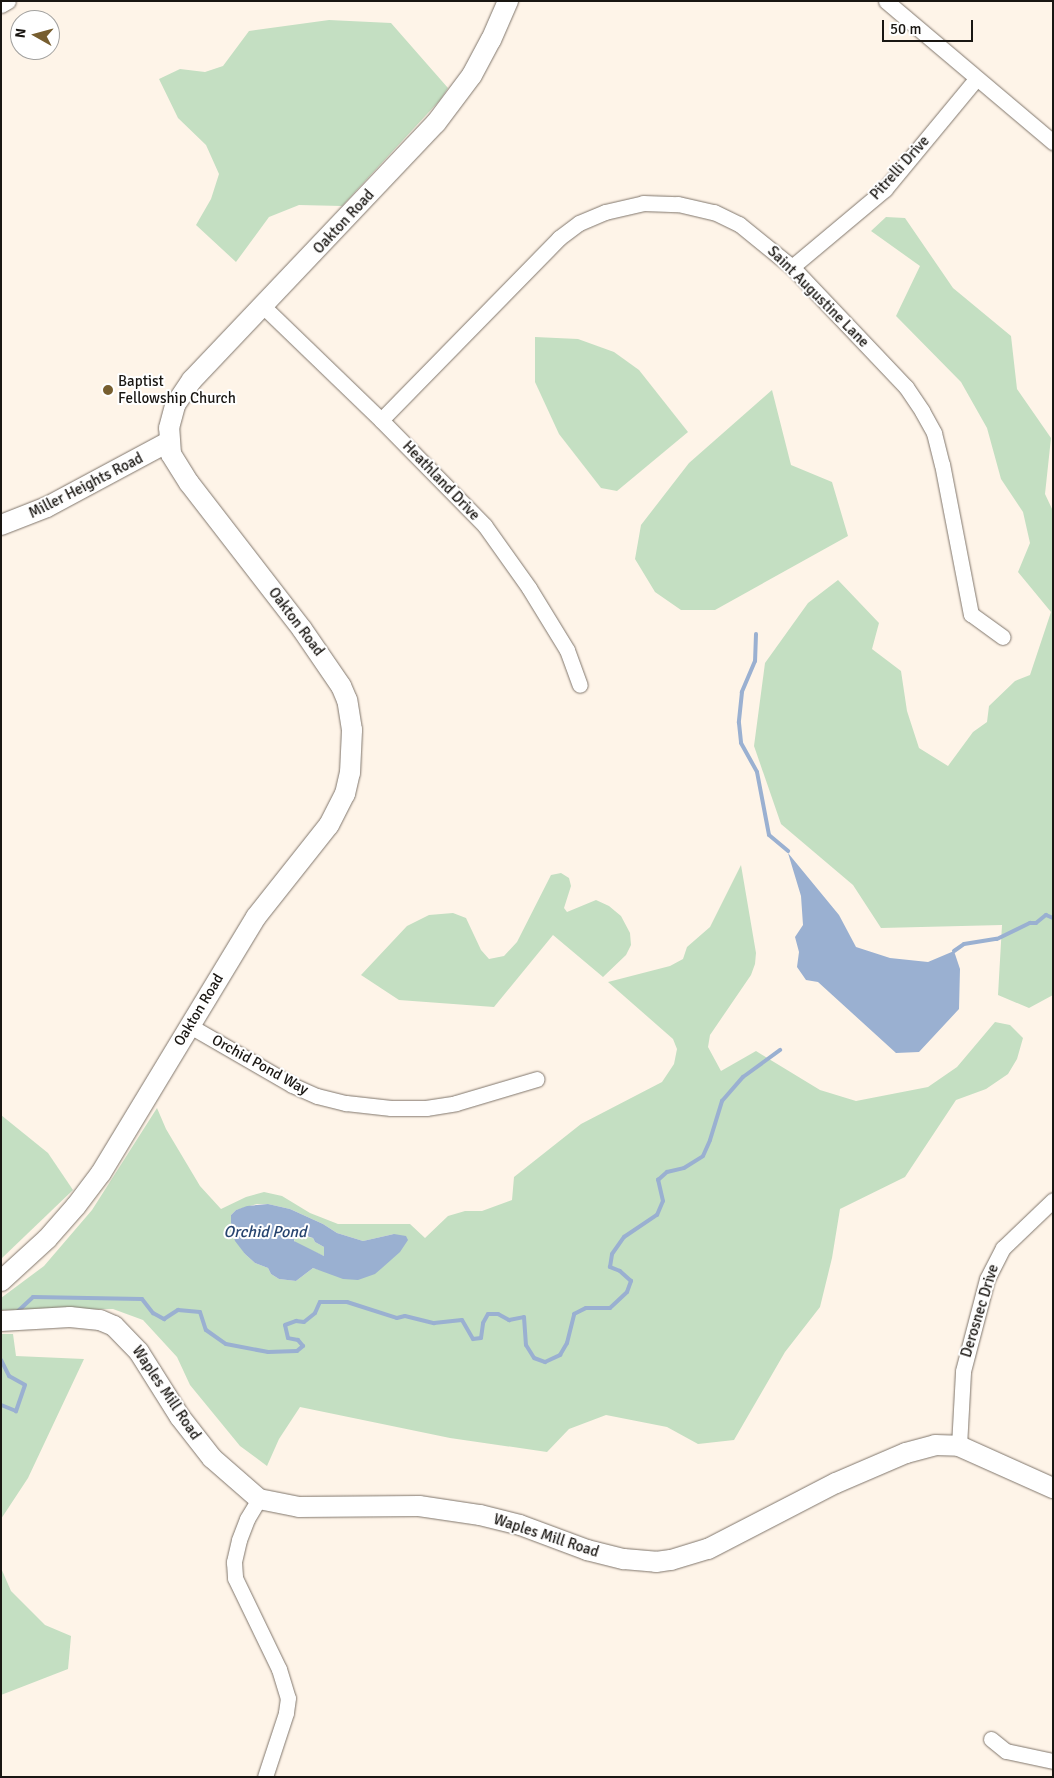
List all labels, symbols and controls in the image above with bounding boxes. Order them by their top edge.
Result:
north arrow [10,10,60,60]
scale bar [884,10,975,42]
text: 50 m [890,20,921,38]
text: N [12,27,30,39]
street label: Pitrelli Drive [867,132,933,204]
street label: Oakton Road [310,186,378,258]
street label: Saint Augustine Lane [764,243,872,351]
place label: Baptist Fellowship Church [118,372,236,407]
marker: Baptist Fellowship Church [102,384,114,396]
street label: Heathland Drive [399,438,483,524]
street label: Miller Heights Road [26,449,146,523]
street label: Oakton Road [264,584,328,660]
street label: Oakton Road [170,971,228,1049]
street label: Orchid Pond Way [209,1031,311,1099]
water label: Orchid Pond [224,1222,306,1242]
street label: Derosnec Drive [957,1262,1003,1360]
street label: Waples Mill Road [128,1343,204,1443]
street label: Waples Mill Road [491,1511,601,1561]

